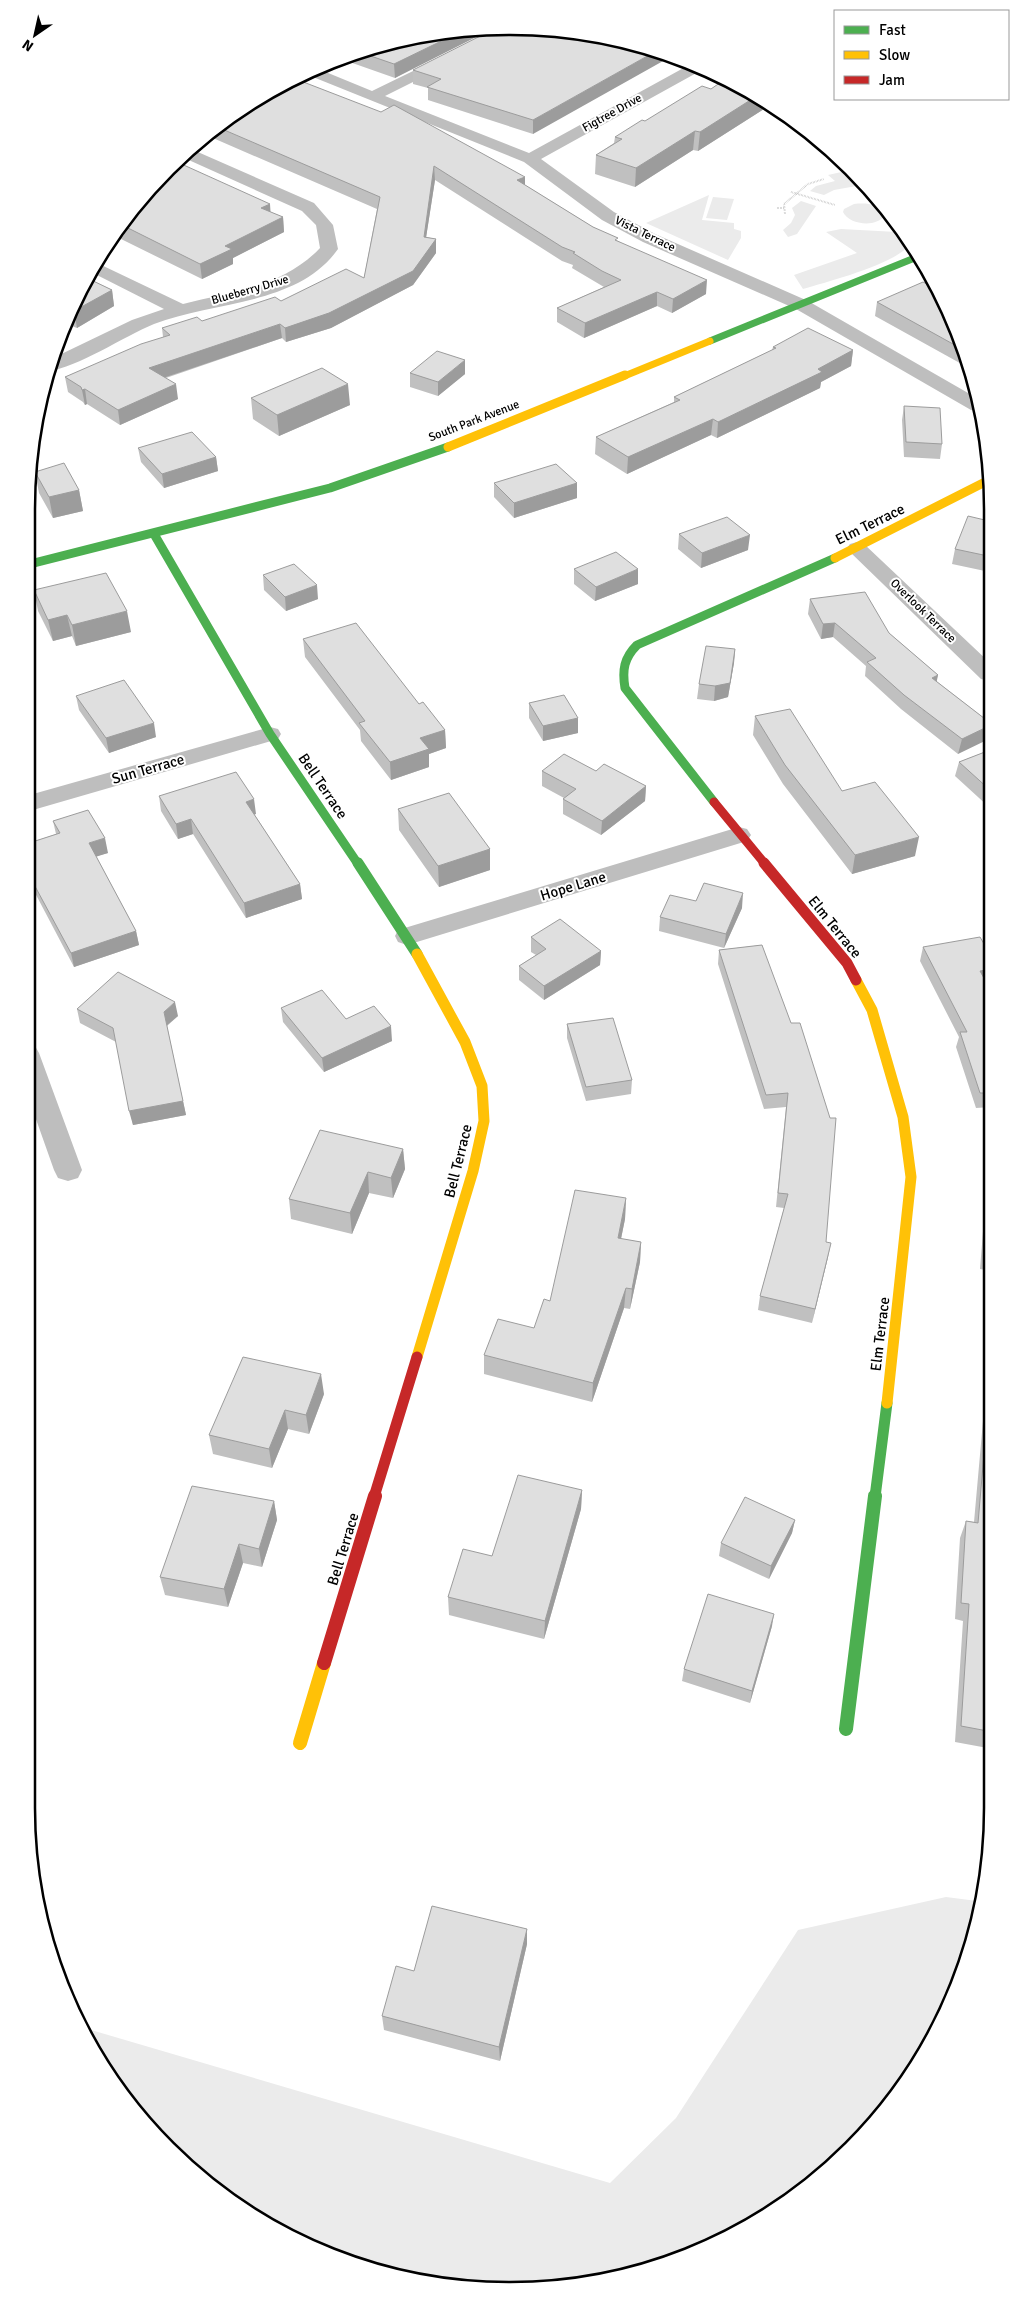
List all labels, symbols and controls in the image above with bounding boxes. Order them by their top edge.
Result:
north arrow [10,10,60,60]
legend [834,10,1009,100]
text: Fast [879,21,906,39]
text: N [19,36,37,55]
text: Slow [879,46,910,64]
text: Jam [879,71,905,89]
street label: Figtree Drive [580,91,644,135]
street label: Vista Terrace [612,213,678,255]
street label: Blueberry Drive [210,272,290,308]
street label: South Park Avenue [426,397,522,445]
street label: Elm Terrace [832,500,908,548]
street label: Overlook Terrace [887,576,959,646]
street label: Sun Terrace [110,750,186,788]
street label: Bell Terrace [295,750,351,822]
street label: Hope Lane [538,868,608,904]
street label: Elm Terrace [804,892,866,962]
street label: Bell Terrace [440,1122,476,1200]
street label: Elm Terrace [867,1296,893,1372]
street label: Bell Terrace [323,1510,363,1588]

